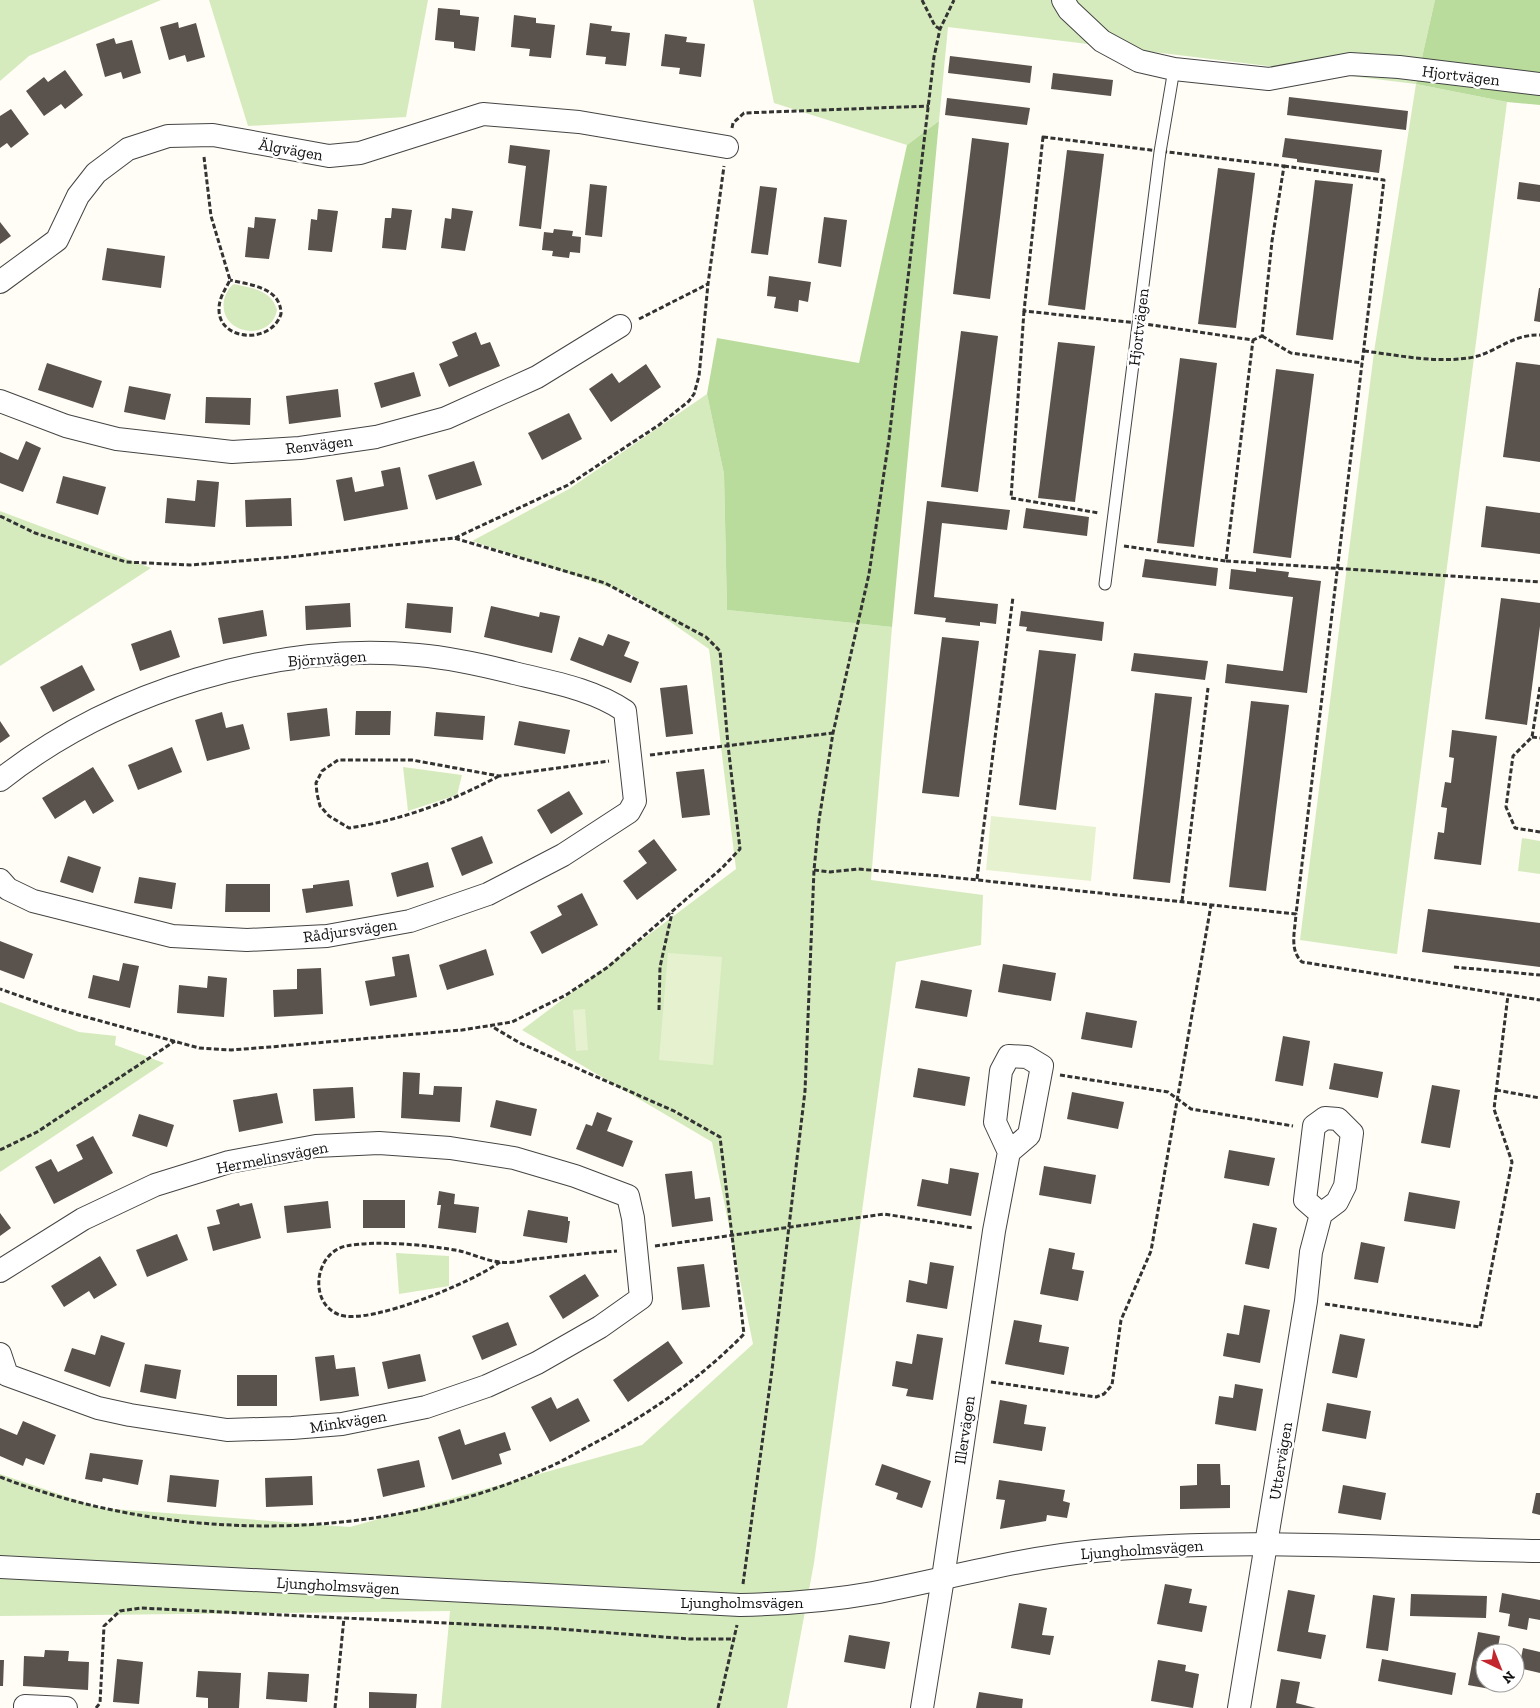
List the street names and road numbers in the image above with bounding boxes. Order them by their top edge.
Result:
street label: Hjortvägen [1421,61,1502,90]
street label: Älgvägen [257,135,325,165]
street label: Hjortvägen [1124,286,1153,367]
street label: Renvägen [284,431,354,458]
street label: Björnvägen [287,646,368,671]
street label: Rådjursvägen [302,914,399,946]
street label: Hermelinsvägen [215,1137,330,1178]
street label: Illervägen [950,1394,979,1466]
street label: Minkvägen [308,1406,389,1437]
street label: Uttervägen [1265,1420,1296,1501]
street label: Ljungholmsvägen [1080,1536,1205,1563]
street label: Ljungholmsvägen [276,1573,401,1598]
street label: Ljungholmsvägen [681,1593,804,1612]

